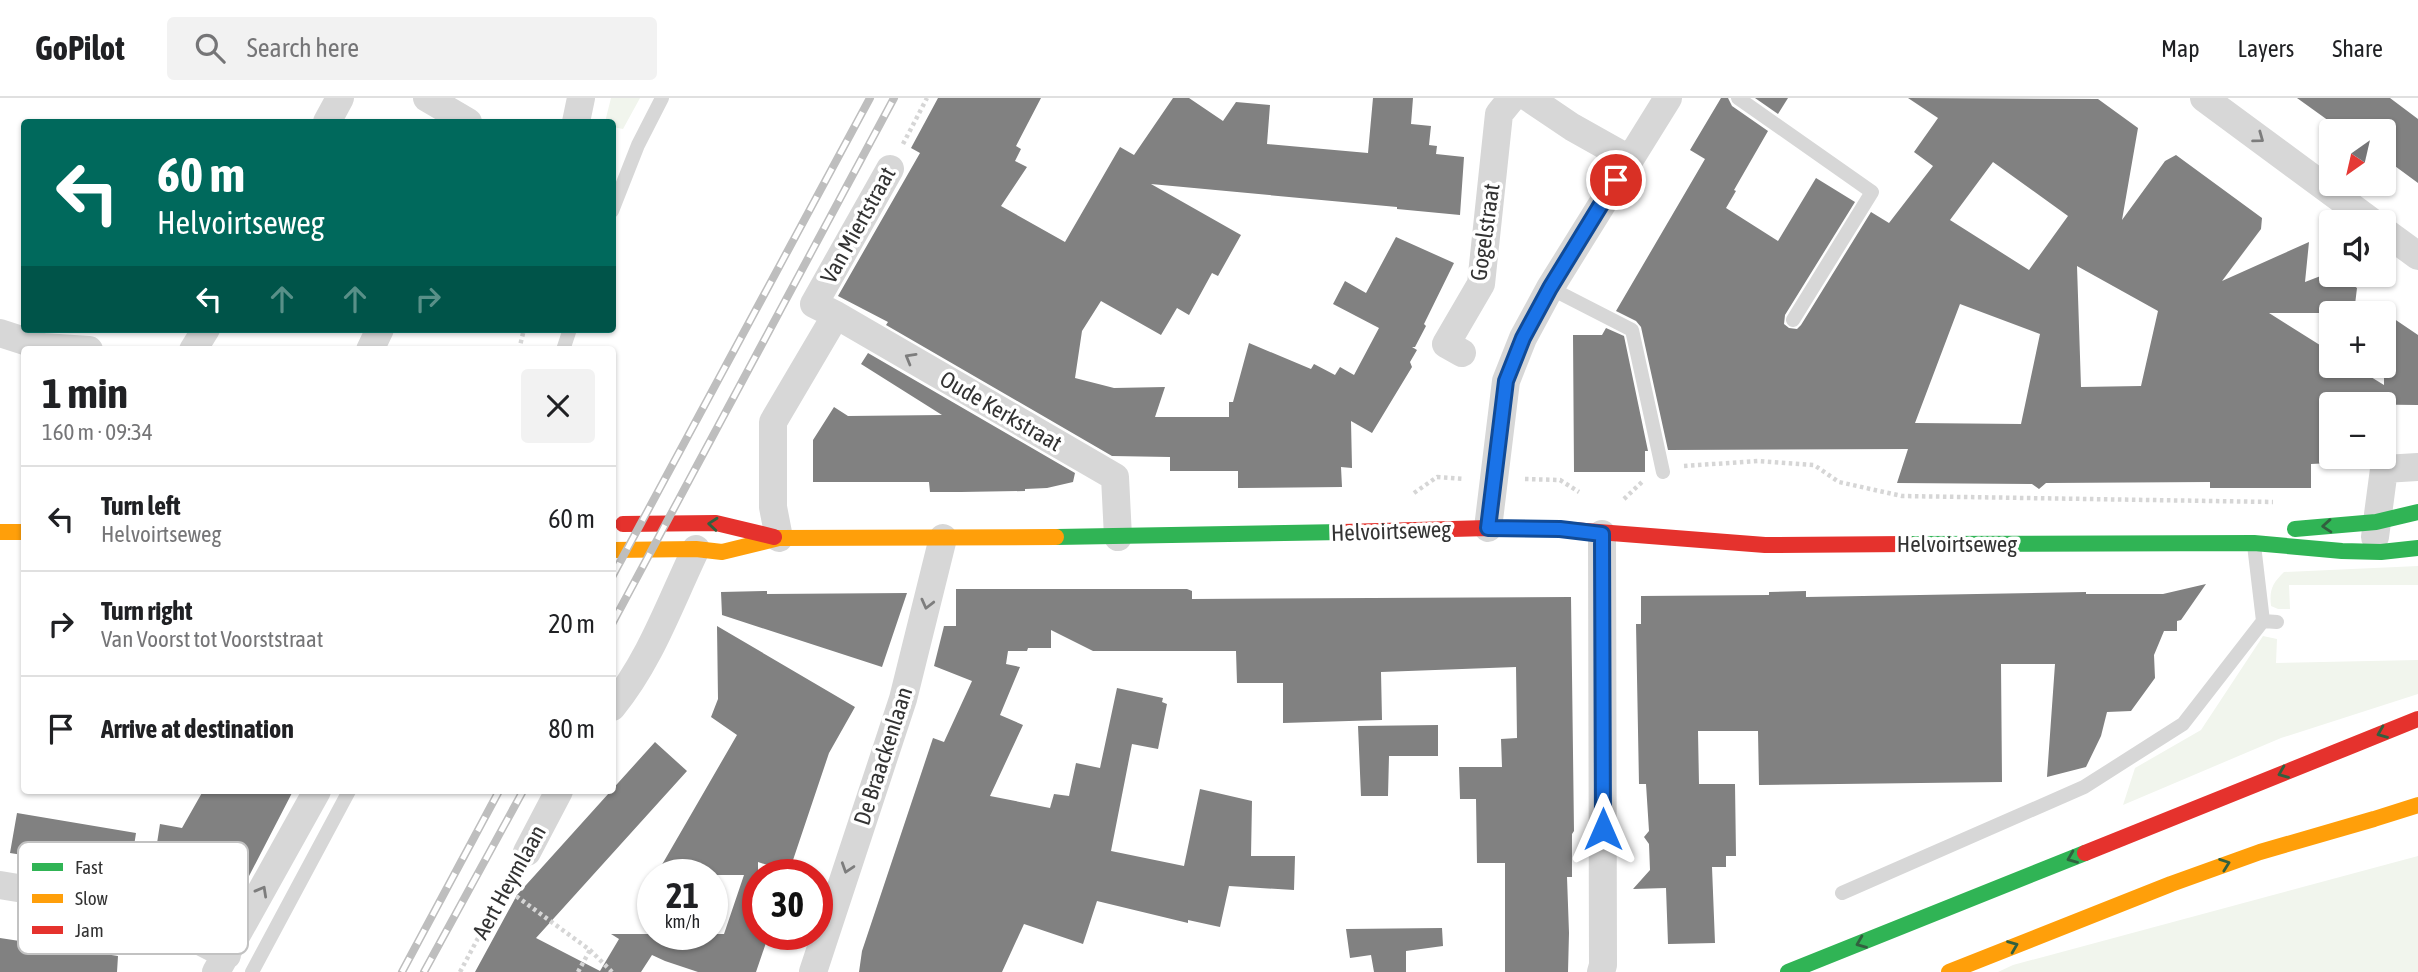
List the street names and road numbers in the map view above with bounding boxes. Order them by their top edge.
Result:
street label: Van Miertstraat [815,162,901,288]
street label: Gogelstraat [1465,182,1505,282]
street label: Oude Kerkstraat [935,366,1067,456]
street label: Helvoirtseweg [1330,516,1452,546]
street label: Helvoirtseweg [1897,531,2017,557]
street label: De Braackenlaan [848,684,918,828]
street label: Aert Heymlaan [467,820,551,944]

